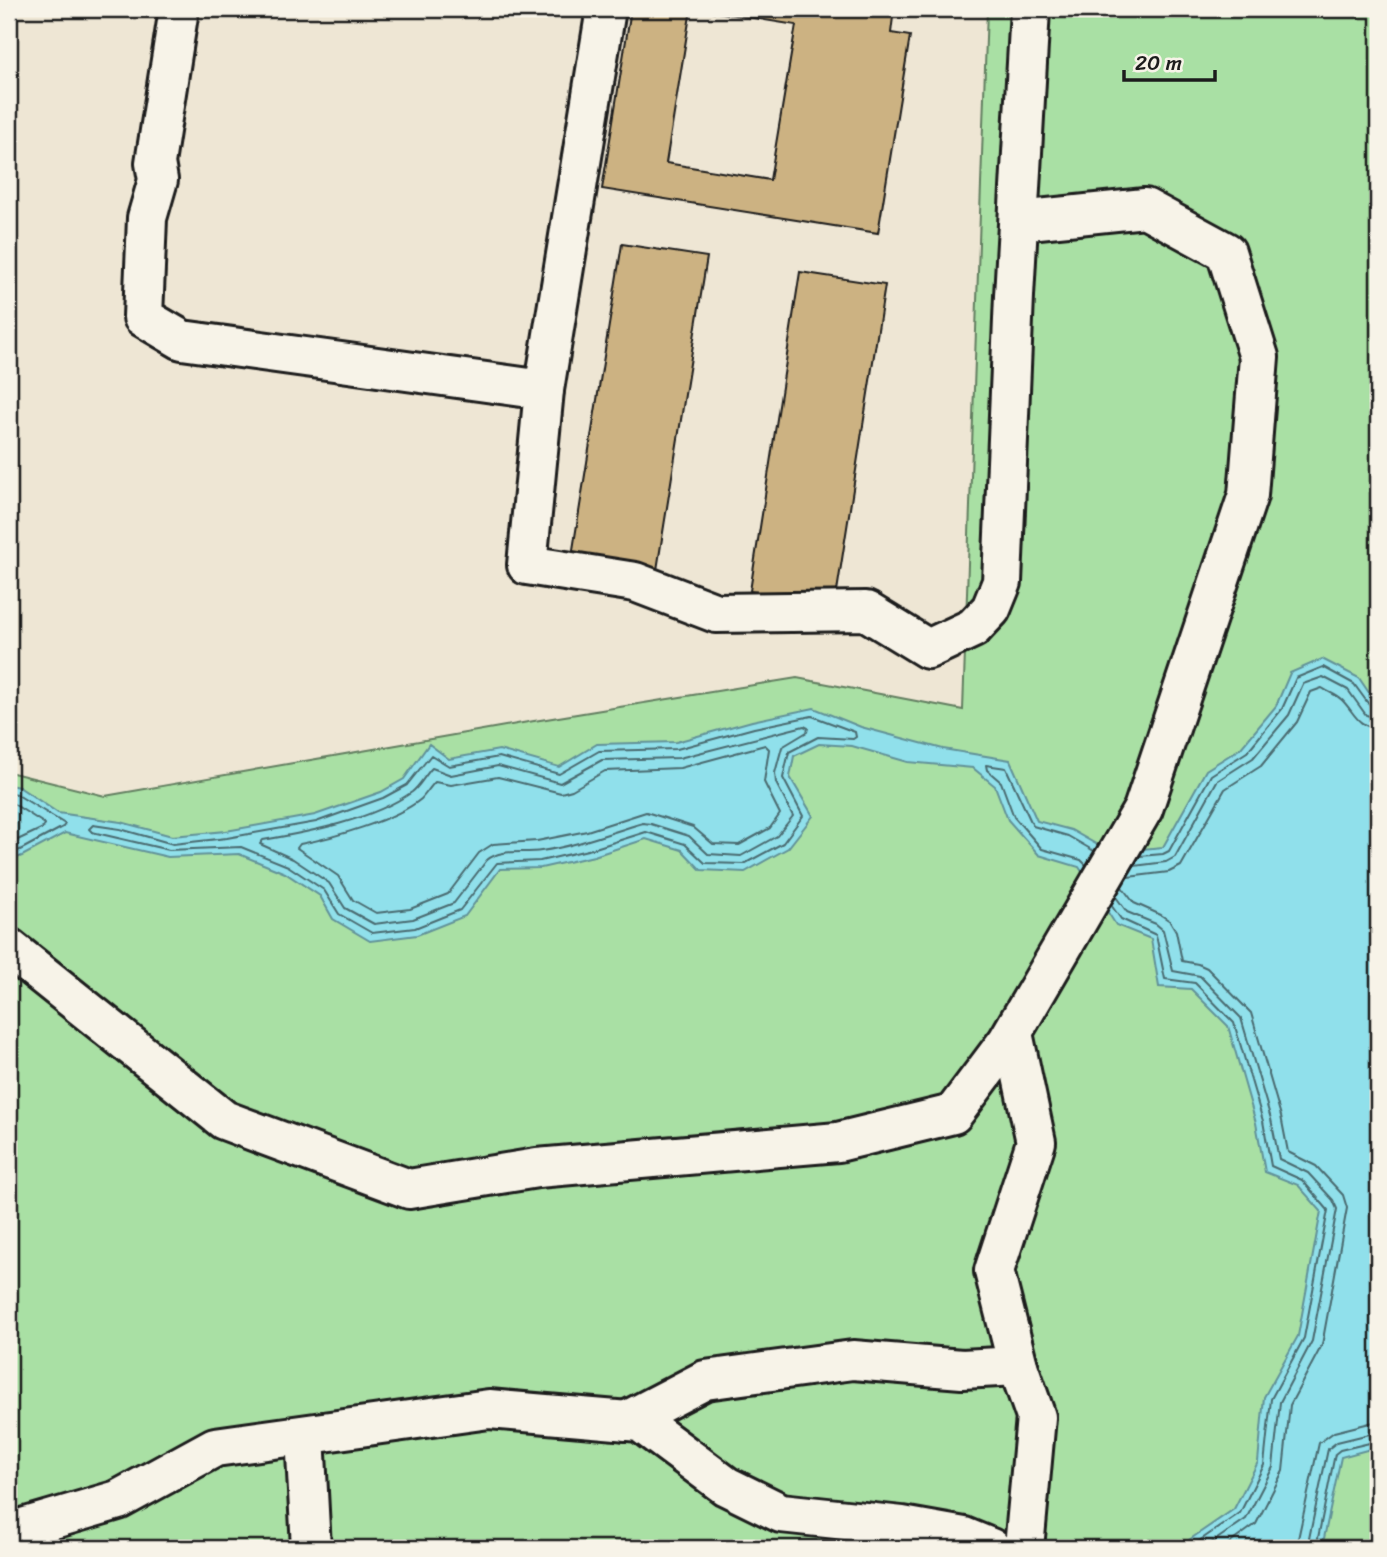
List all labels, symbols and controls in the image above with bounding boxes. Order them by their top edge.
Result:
scale bar [1124,38,1216,82]
text: 20 m [1135,44,1182,82]

